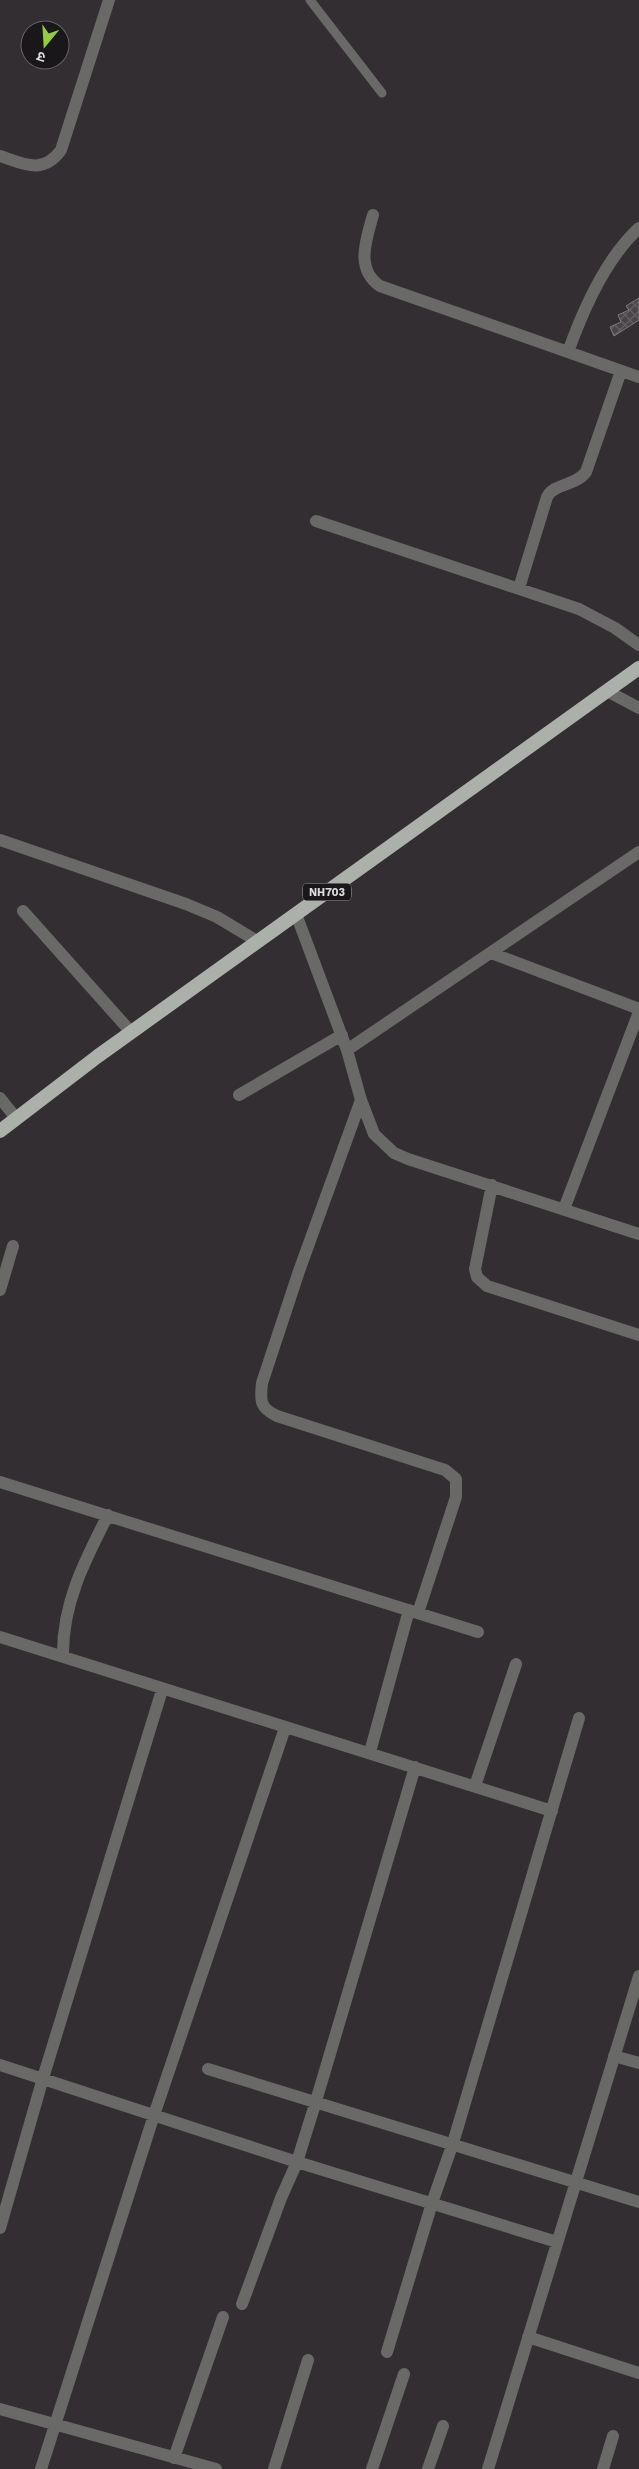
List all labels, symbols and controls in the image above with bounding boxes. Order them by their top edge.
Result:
north arrow [20,20,70,70]
text: उ [34,48,47,66]
road number: NH703 [303,884,351,900]

